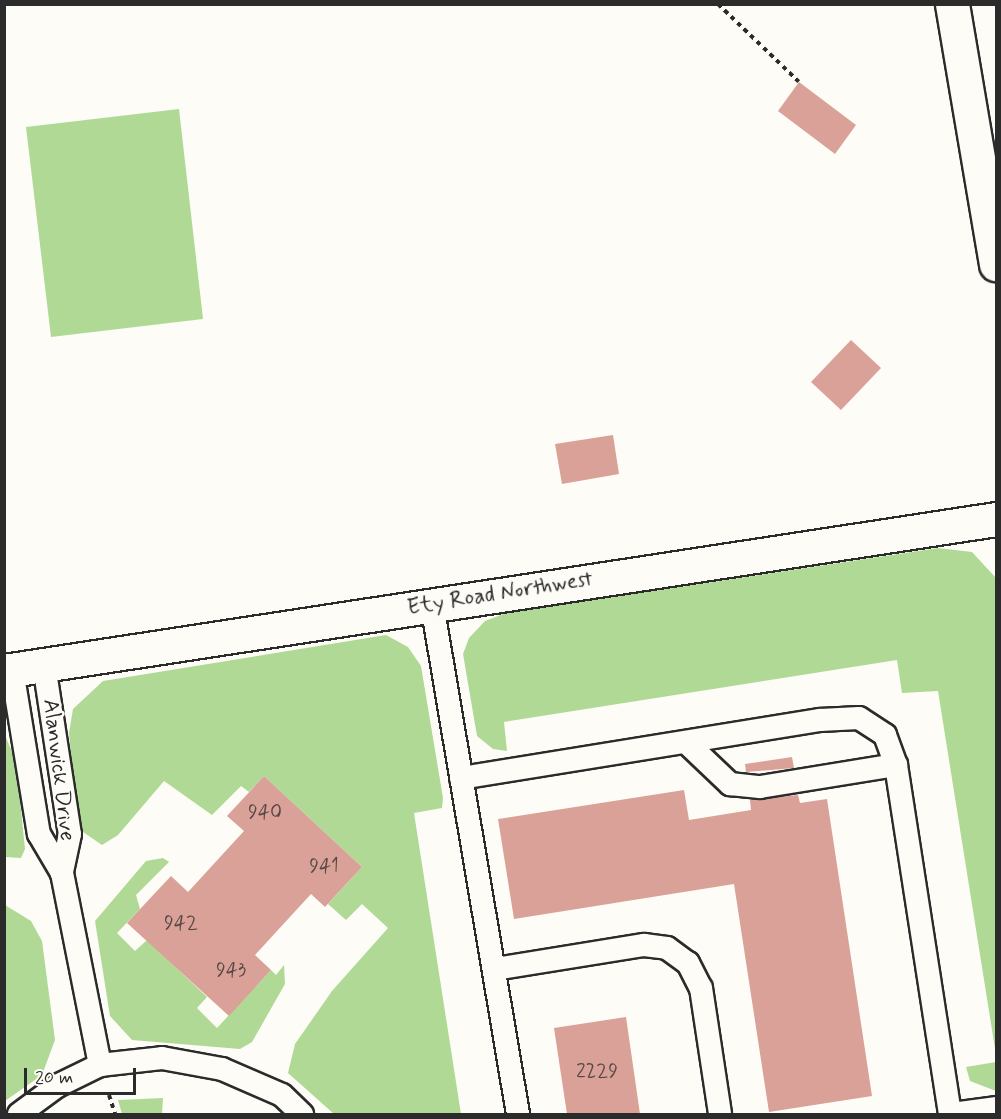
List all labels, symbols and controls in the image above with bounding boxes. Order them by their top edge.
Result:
street label: Ety Road Northwest [406,566,594,622]
street label: Alanwick Drive [36,698,80,842]
house number: 940 [248,800,282,824]
house number: 941 [309,854,339,878]
house number: 942 [164,911,198,935]
house number: 943 [216,958,246,982]
scale bar [27,1056,140,1094]
house number: 2229 [576,1059,618,1083]
text: 20 m [35,1066,73,1090]

